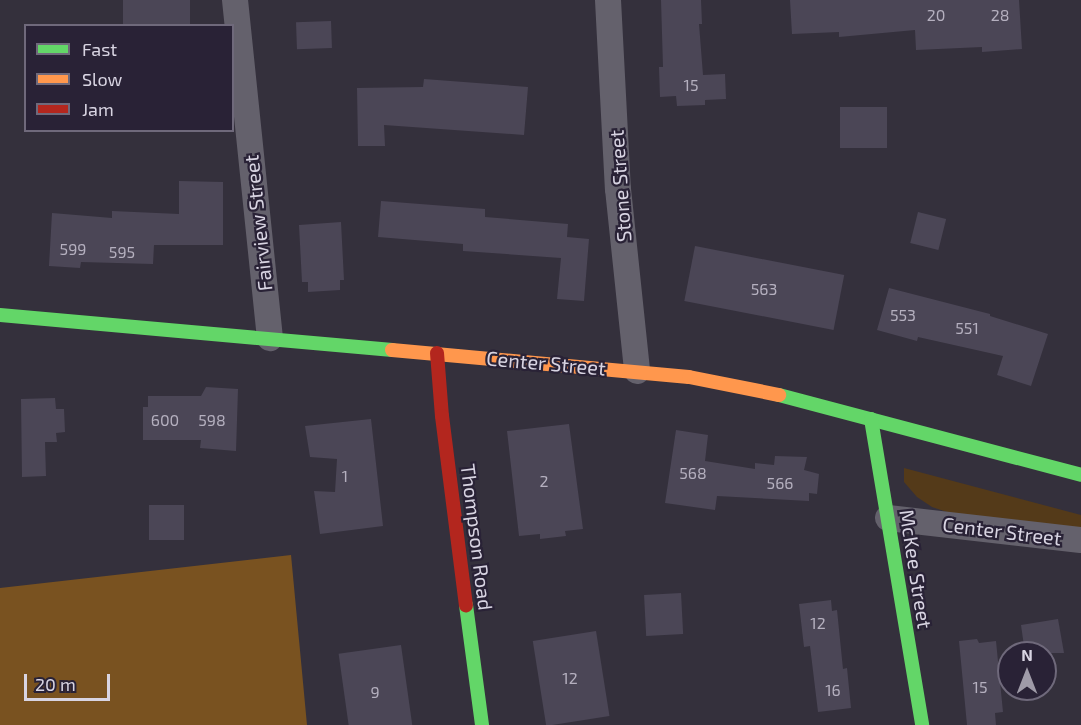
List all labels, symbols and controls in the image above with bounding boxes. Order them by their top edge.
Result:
house number: 20 [927,5,945,25]
house number: 28 [991,5,1009,25]
legend [24,24,234,132]
text: Fast [82,38,117,60]
text: Slow [82,68,122,90]
house number: 15 [684,75,698,95]
text: Jam [82,98,114,120]
street label: Stone Street [604,129,636,243]
street label: Fairview Street [239,154,277,292]
house number: 599 [60,239,86,259]
house number: 595 [109,242,135,262]
house number: 563 [751,279,777,299]
house number: 553 [890,305,916,325]
house number: 551 [955,318,979,338]
street label: Center Street [485,346,607,380]
house number: 600 [151,410,179,430]
house number: 598 [198,410,226,430]
street label: Thompson Road [456,462,498,612]
house number: 568 [679,463,707,483]
house number: 1 [342,466,348,486]
house number: 2 [540,471,548,491]
house number: 566 [767,473,793,493]
street label: McKee Street [895,508,937,630]
street label: Center Street [941,512,1063,550]
house number: 12 [810,613,826,633]
north arrow [997,641,1057,701]
text: N [1021,645,1033,664]
scale bar [27,662,112,700]
house number: 12 [562,668,578,688]
text: 20 m [35,673,76,695]
house number: 15 [973,677,987,697]
house number: 16 [825,680,841,700]
house number: 9 [370,682,380,702]

